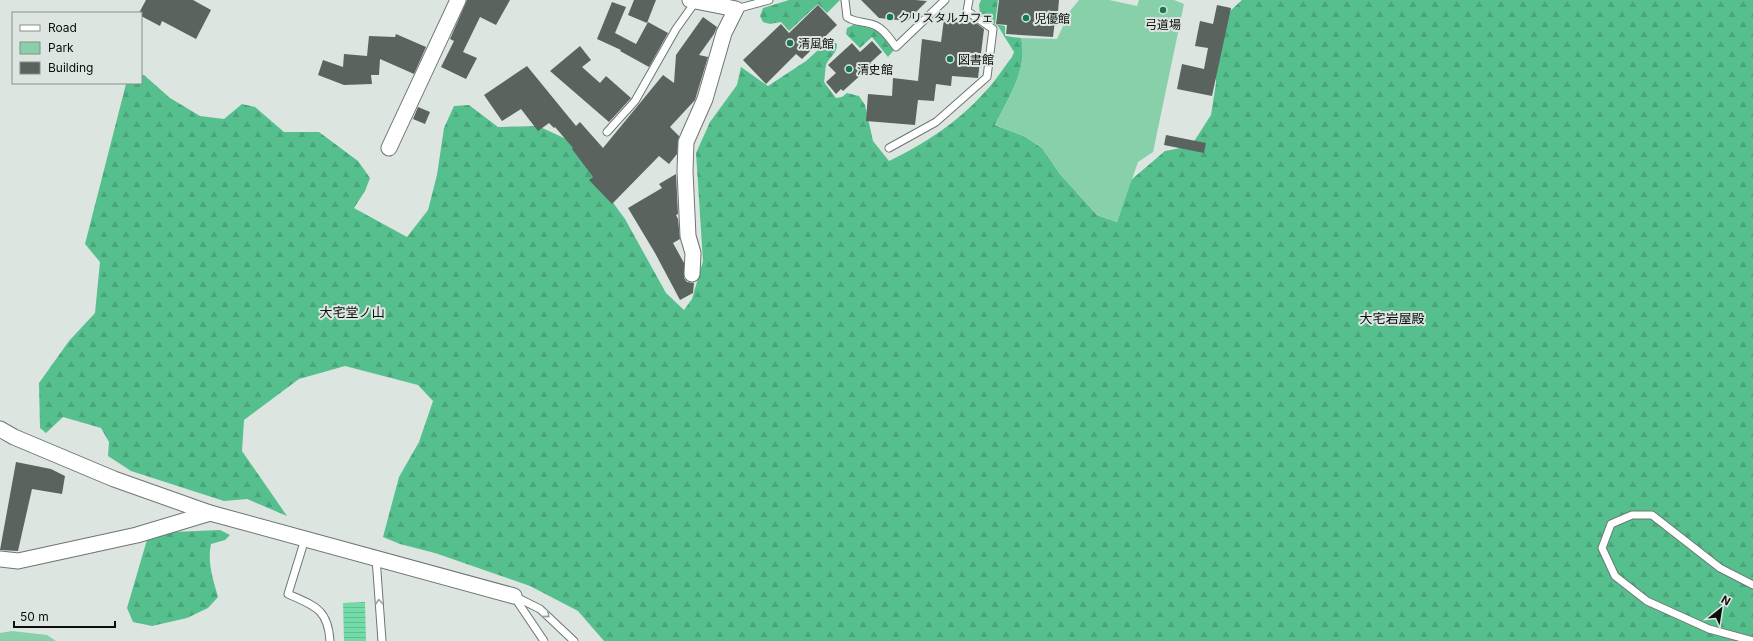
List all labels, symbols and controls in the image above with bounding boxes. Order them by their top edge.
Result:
marker: 弓道場 [1158,5,1168,15]
place label: クリスタルカフェ [898,10,994,25]
place label: 児優館 [1034,11,1070,26]
legend [12,12,142,84]
marker: クリスタルカフェ [885,12,895,22]
marker: 児優館 [1021,13,1031,23]
place label: 弓道場 [1145,17,1181,32]
text: Road [48,20,77,35]
place label: 清風館 [798,36,834,51]
marker: 清風館 [785,38,795,48]
text: Park [48,40,74,55]
place label: 図書館 [958,52,994,67]
marker: 図書館 [945,54,955,64]
text: Building [48,60,93,75]
place label: 清史館 [857,62,893,77]
marker: 清史館 [844,64,854,74]
district label: 大宅堂ノ山 [319,304,385,320]
district label: 大宅岩屋殿 [1359,310,1425,326]
north arrow [1701,589,1741,629]
text: N [1719,592,1733,608]
one-way arrow [375,599,384,605]
scale bar [14,603,115,629]
text: 50 m [20,609,49,624]
one-way arrow [542,610,549,617]

